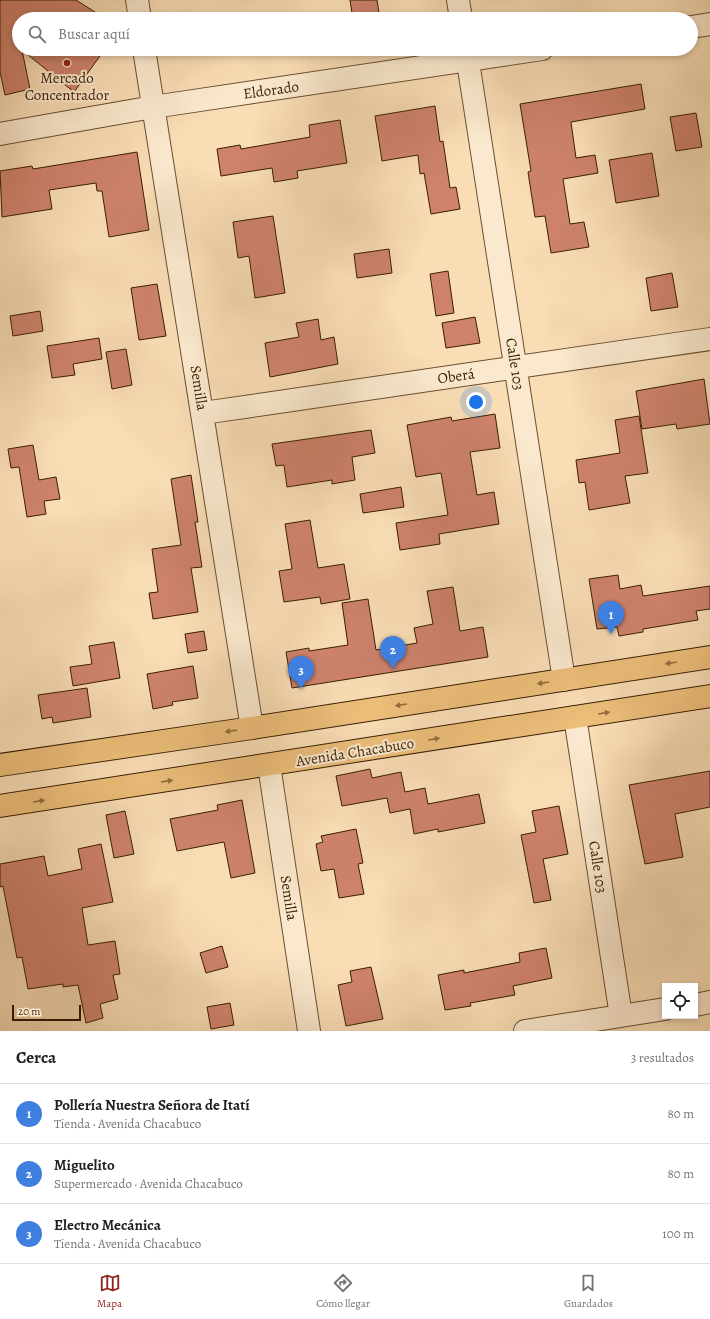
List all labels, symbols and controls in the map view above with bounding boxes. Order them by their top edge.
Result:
search box [12,12,698,56]
icon: search [26,23,48,45]
text: Buscar aquí [58,24,130,44]
marker: Mercado Concentrador [62,58,72,68]
place label: Mercado Concentrador [25,68,110,105]
street label: Eldorado [242,76,300,104]
street label: Calle 103 [501,336,529,392]
street label: Semilla [186,364,212,412]
street label: Oberá [436,364,476,388]
your location [466,392,486,412]
pin: 1 [598,601,624,634]
pin: 2 [380,636,406,669]
pin: 3 [288,656,314,689]
one-way arrow [665,660,678,666]
one-way arrow [537,680,549,686]
one-way arrow [395,702,407,708]
one-way arrow [598,710,610,716]
one-way arrow [225,728,237,734]
street label: Avenida Chacabuco [294,733,415,771]
one-way arrow [428,736,440,742]
one-way arrow [161,778,173,784]
one-way arrow [32,797,45,803]
street label: Calle 103 [584,839,612,895]
street label: Semilla [276,874,302,922]
map controls [662,983,698,1019]
button: locate [662,983,698,1019]
scale bar [12,1003,81,1022]
text: 20 m [18,1004,40,1019]
text: Cerca [16,1046,56,1069]
text: 3 resultados [631,1049,694,1066]
text: Pollería Nuestra Señora de Itatí [54,1095,250,1115]
text: 1 [27,1105,31,1122]
text: 80 m [667,1105,694,1122]
text: Tienda · Avenida Chacabuco [54,1115,201,1132]
text: Miguelito [54,1155,115,1175]
text: 2 [26,1165,32,1182]
text: 80 m [667,1165,694,1182]
text: Supermercado · Avenida Chacabuco [54,1175,243,1192]
text: Electro Mecánica [54,1215,161,1235]
text: 3 [26,1225,32,1242]
text: 100 m [662,1225,694,1242]
text: Tienda · Avenida Chacabuco [54,1235,201,1252]
tab: Mapa [97,1272,122,1311]
tab: Cómo llegar [316,1272,370,1311]
tab: Guardados [564,1272,613,1311]

